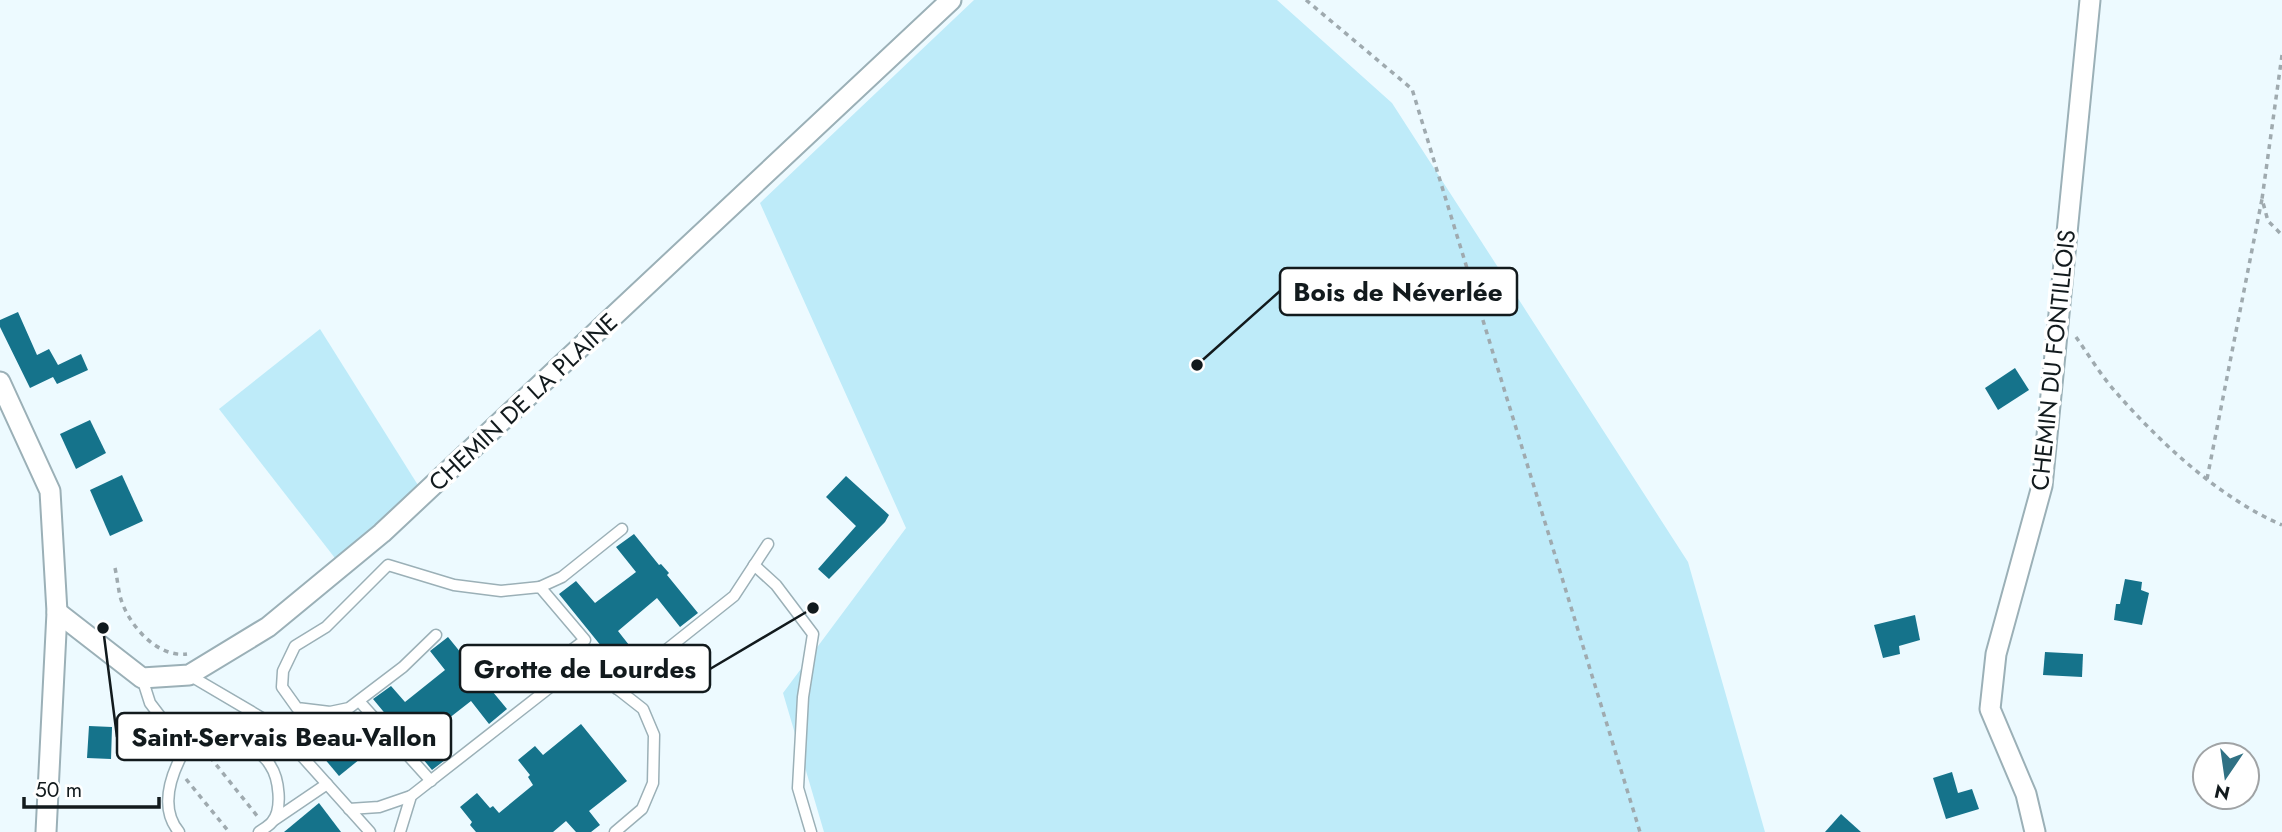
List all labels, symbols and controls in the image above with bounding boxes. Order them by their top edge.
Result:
street label: CHEMIN DU FONTILLOIS [2022,228,2084,492]
callout: Bois de Néverlée [1280,268,1517,315]
text: Bois de Néverlée [1293,273,1503,311]
street label: CHEMIN DE LA PLAINE [421,305,625,499]
callout: Grotte de Lourdes [460,645,710,692]
text: Grotte de Lourdes [474,650,696,688]
callout: Saint-Servais Beau-Vallon [117,713,451,760]
text: Saint-Servais Beau-Vallon [131,718,437,756]
north arrow [2191,741,2261,811]
scale bar [24,766,159,810]
text: 50 m [35,775,82,805]
text: N [2212,777,2233,807]

